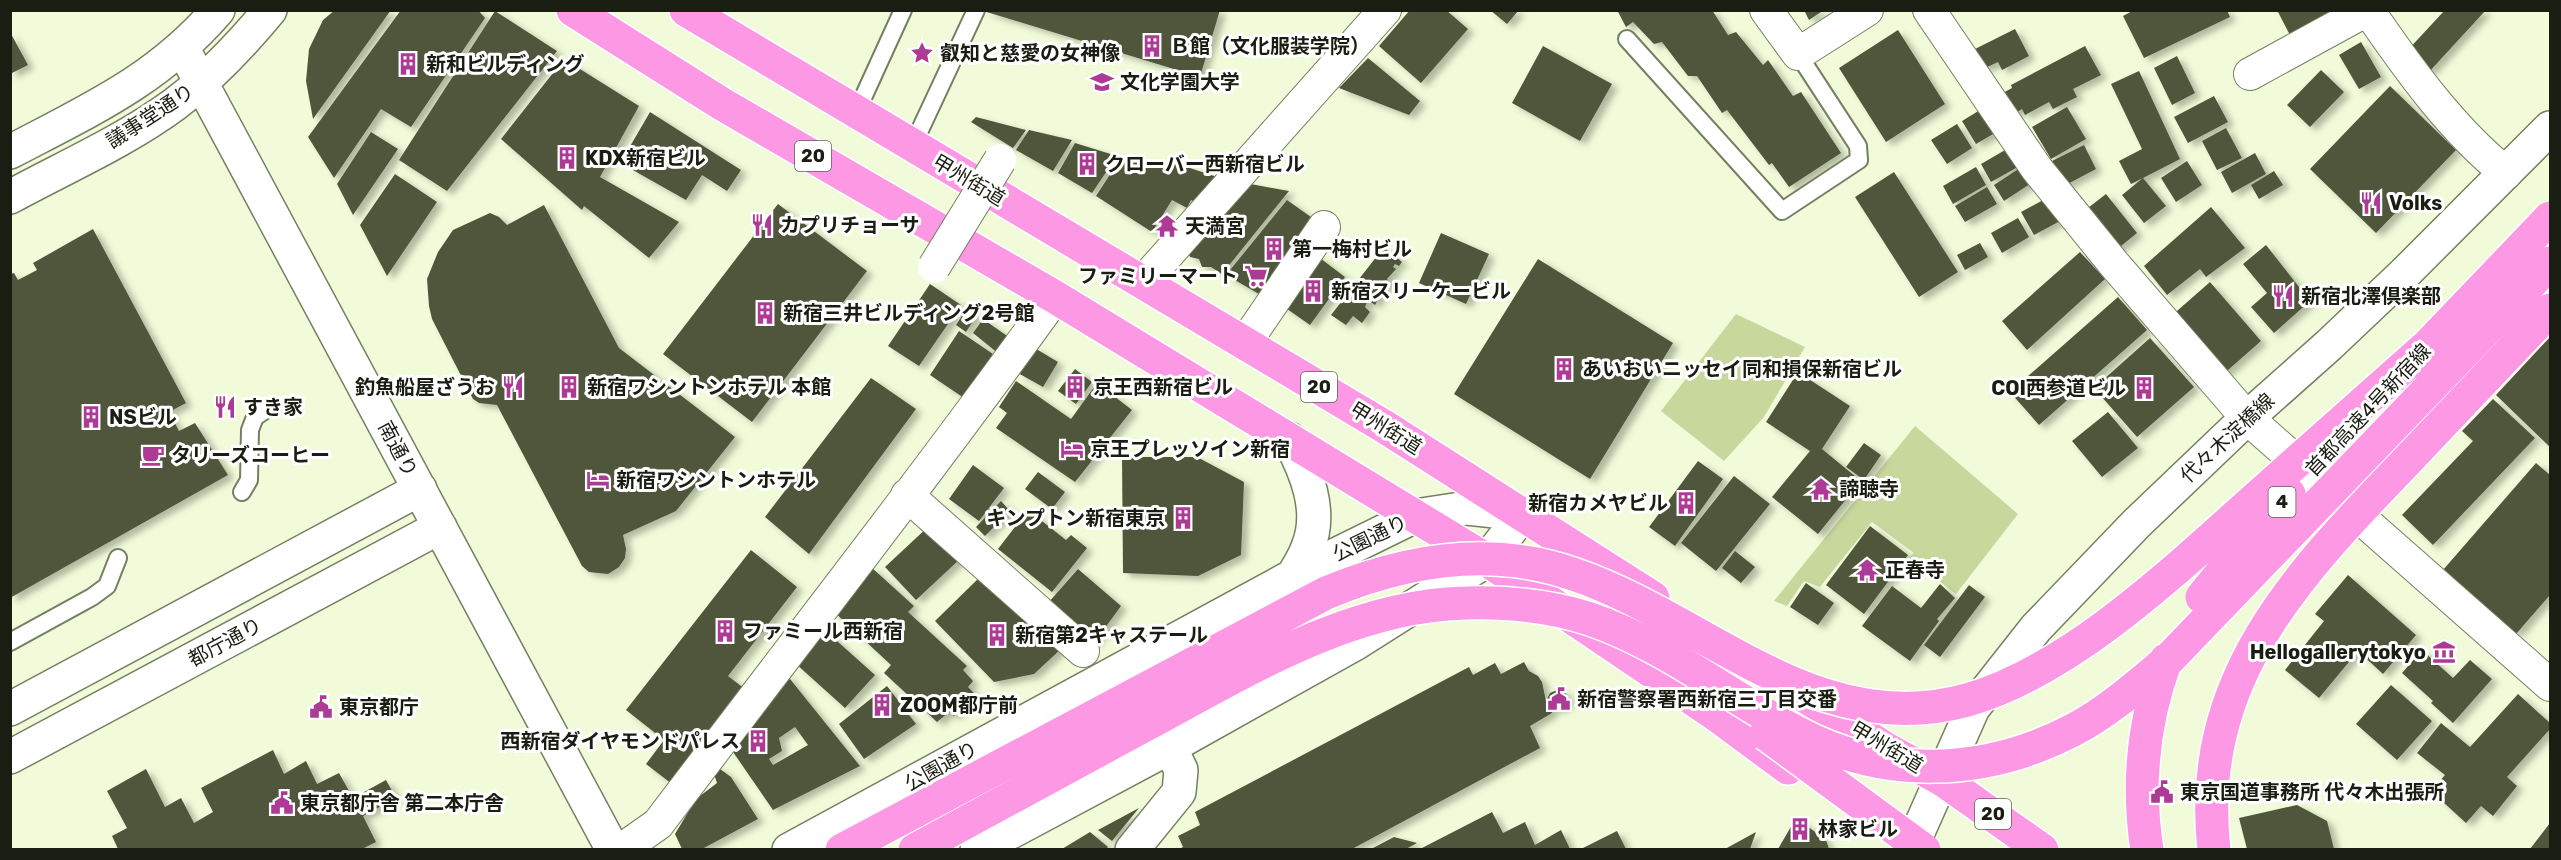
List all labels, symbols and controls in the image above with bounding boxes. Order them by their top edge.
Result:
building icon: Ｂ館（文化服装学院） [1139,33,1165,59]
place label: Ｂ館（文化服装学院） [1170,34,1370,58]
place icon: 叡知と慈愛の女神像 [909,40,935,66]
place label: 叡知と慈愛の女神像 [940,41,1120,65]
building icon: 新和ビルディング [395,51,421,77]
place label: 新和ビルディング [426,52,585,76]
school or university icon: 文化学園大学 [1089,69,1115,95]
place label: 文化学園大学 [1120,70,1240,94]
street label: 議事堂通り [102,79,198,153]
road number: 20 [795,141,831,171]
building icon: KDX新宿ビル [554,145,580,171]
place label: KDX新宿ビル [585,146,706,170]
street label: 甲州街道 [929,149,1009,211]
building icon: クローバー西新宿ビル [1074,151,1100,177]
place label: クローバー西新宿ビル [1105,152,1305,176]
restaurant icon: Volks [2358,190,2384,216]
place label: Volks [2389,191,2442,215]
restaurant icon: カプリチョーサ [749,212,775,238]
place label: カプリチョーサ [780,213,920,237]
temple icon: 天満宮 [1154,213,1180,239]
place label: 天満宮 [1185,214,1245,238]
building icon: 第一梅村ビル [1261,236,1287,262]
place label: 第一梅村ビル [1292,237,1412,261]
supermarket icon: ファミリーマート [1243,263,1269,289]
place label: ファミリーマート [1078,264,1238,288]
building icon: 新宿スリーケービル [1300,278,1326,304]
place label: 新宿スリーケービル [1331,279,1511,303]
restaurant icon: 新宿北澤倶楽部 [2270,283,2296,309]
place label: 新宿北澤倶楽部 [2301,284,2441,308]
building icon: 新宿三井ビルディング2号館 [752,300,778,326]
place label: 新宿三井ビルディング2号館 [783,301,1035,325]
street label: 首都高速4号新宿線 [2300,339,2436,481]
building icon: あいおいニッセイ同和損保新宿ビル [1551,356,1577,382]
place label: あいおいニッセイ同和損保新宿ビル [1582,357,1902,381]
road number: 20 [1301,372,1337,402]
restaurant icon: 釣魚船屋ざうお [500,374,526,400]
building icon: 新宿ワシントンホテル 本館 [556,374,582,400]
building icon: 京王西新宿ビル [1062,374,1088,400]
place label: 釣魚船屋ざうお [355,375,495,399]
place label: 新宿ワシントンホテル 本館 [587,375,831,399]
place label: 京王西新宿ビル [1093,375,1233,399]
building icon: COI西参道ビル [2131,375,2157,401]
place label: COI西参道ビル [1991,376,2126,400]
street label: 代々木淀橋線 [2175,388,2279,488]
restaurant icon: すき家 [212,394,238,420]
place label: すき家 [243,395,303,419]
street label: 甲州街道 [1346,397,1426,459]
building icon: NSビル [78,404,104,430]
place label: NSビル [109,405,177,429]
street label: 南通り [373,417,423,481]
hotel icon: 京王プレッソイン新宿 [1059,436,1085,462]
place label: 京王プレッソイン新宿 [1090,437,1290,461]
cafe icon: タリーズコーヒー [140,442,166,468]
place label: タリーズコーヒー [171,443,330,467]
hotel icon: 新宿ワシントンホテル [585,467,611,493]
place label: 新宿ワシントンホテル [616,468,816,492]
temple icon: 諦聴寺 [1808,476,1834,502]
place label: 諦聴寺 [1839,477,1899,501]
road number: 4 [2268,487,2296,517]
building icon: 新宿カメヤビル [1673,490,1699,516]
place label: 新宿カメヤビル [1528,491,1668,515]
building icon: キンプトン新宿東京 [1170,505,1196,531]
place label: キンプトン新宿東京 [986,506,1165,530]
street label: 公園通り [1329,510,1411,566]
temple icon: 正春寺 [1854,557,1880,583]
place label: 正春寺 [1885,558,1945,582]
street label: 都庁通り [184,613,266,671]
building icon: ファミール西新宿 [712,618,738,644]
place label: ファミール西新宿 [743,619,903,643]
building icon: 新宿第2キャステール [984,622,1010,648]
place label: 新宿第2キャステール [1015,623,1208,647]
museum icon: Hellogallerytokyo [2431,639,2457,665]
place label: Hellogallerytokyo [2250,640,2426,664]
public building icon: 新宿警察署西新宿三丁目交番 [1546,686,1572,712]
place label: 新宿警察署西新宿三丁目交番 [1577,687,1837,711]
building icon: ZOOM都庁前 [869,692,895,718]
place label: ZOOM都庁前 [900,693,1018,717]
public building icon: 東京都庁 [308,694,334,720]
place label: 東京都庁 [339,695,419,719]
street label: 甲州街道 [1847,716,1927,778]
building icon: 西新宿ダイヤモンドパレス [745,728,771,754]
place label: 西新宿ダイヤモンドパレス [501,729,740,753]
street label: 公園通り [900,736,982,796]
public building icon: 東京国道事務所 代々木出張所 [2149,779,2175,805]
place label: 東京国道事務所 代々木出張所 [2180,780,2444,804]
public building icon: 東京都庁舎 第二本庁舎 [269,790,295,816]
place label: 東京都庁舎 第二本庁舎 [300,791,504,815]
road number: 20 [1975,799,2011,829]
building icon: 林家ビル [1787,816,1813,842]
place label: 林家ビル [1818,817,1898,841]

